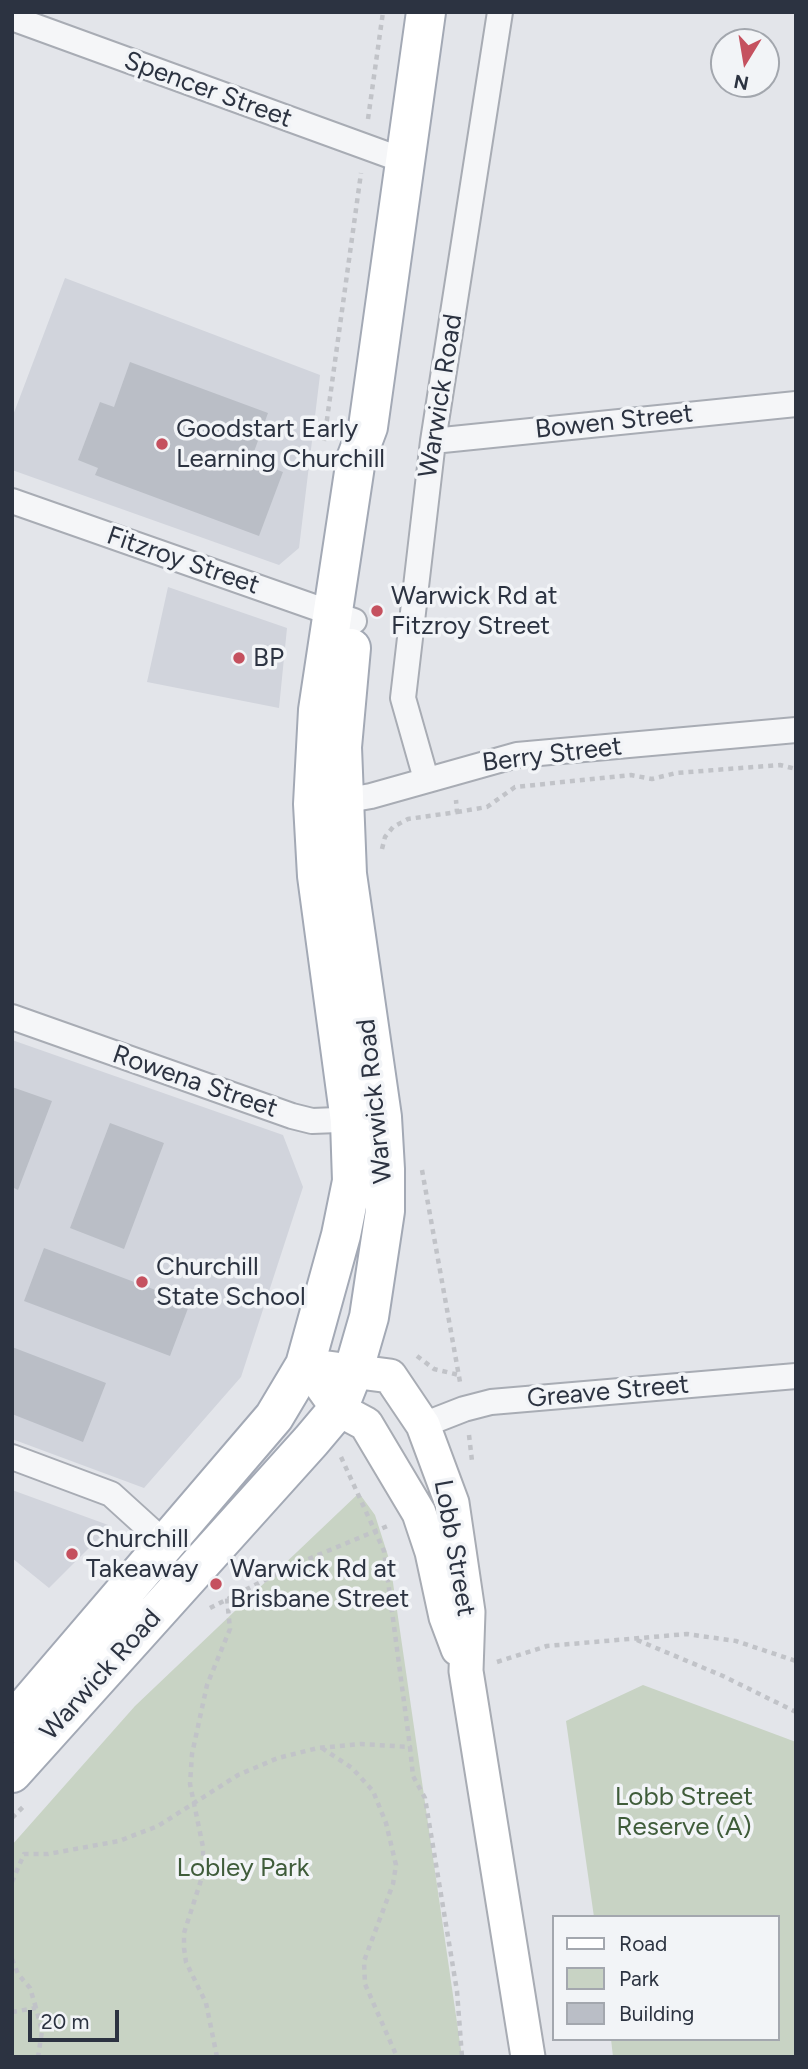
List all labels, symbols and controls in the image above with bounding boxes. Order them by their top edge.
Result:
north arrow [710,28,780,98]
street label: Spencer Street [120,45,296,135]
text: N [732,69,751,95]
street label: Warwick Road [413,312,469,480]
street label: Bowen Street [533,398,695,446]
place label: Goodstart Early Learning Churchill [176,413,385,474]
marker: Goodstart Early Learning Churchill [154,436,170,452]
street label: Fitzroy Street [103,520,263,602]
place label: Warwick Rd at Fitzroy Street [391,580,557,642]
marker: Warwick Rd at Fitzroy Street [369,603,385,619]
place label: BP [253,642,284,674]
marker: BP [231,650,247,666]
street label: Berry Street [480,731,624,779]
street label: Warwick Road [351,1017,399,1185]
street label: Rowena Street [108,1039,282,1125]
place label: Churchill State School [156,1251,306,1312]
marker: Churchill State School [134,1274,150,1290]
street label: Greave Street [526,1369,690,1415]
street label: Lobb Street [427,1477,481,1619]
place label: Churchill Takeaway [86,1523,198,1584]
marker: Churchill Takeaway [64,1546,80,1562]
place label: Warwick Rd at Brisbane Street [230,1553,409,1614]
marker: Warwick Rd at Brisbane Street [208,1576,224,1592]
street label: Warwick Road [34,1603,168,1747]
park label: Lobb Street Reserve (A) [615,1781,753,1842]
park label: Lobley Park [177,1852,309,1884]
legend [552,1915,780,2041]
text: Road [619,1931,667,1956]
text: Park [619,1966,659,1991]
scale bar [32,1996,122,2040]
text: Building [619,2001,694,2026]
text: 20 m [41,2009,89,2034]

